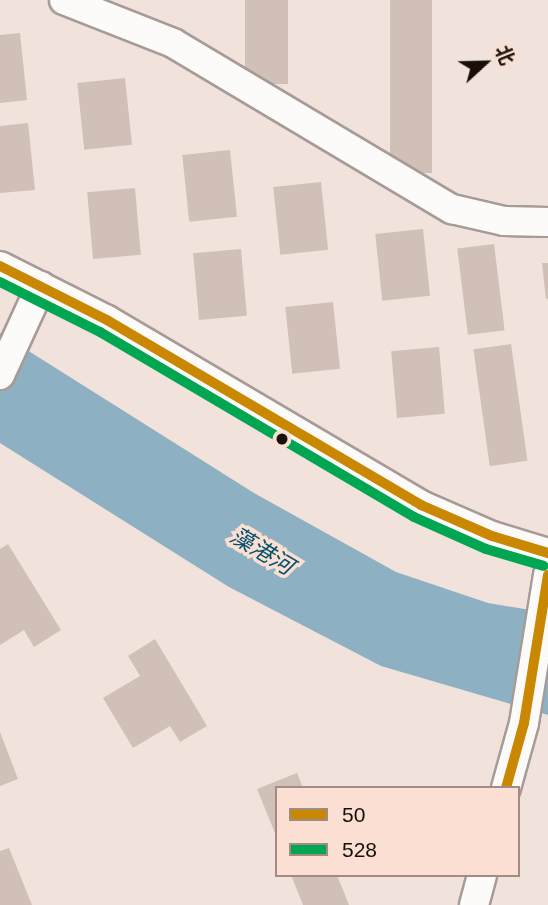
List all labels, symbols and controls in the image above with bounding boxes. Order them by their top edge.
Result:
north arrow [450,28,520,98]
text: 北 [492,42,518,68]
unlabelled marker [275,432,289,446]
water label: 藻港河 [225,521,299,581]
legend [275,786,520,877]
text: 50 [342,803,365,826]
text: 528 [342,838,377,861]

